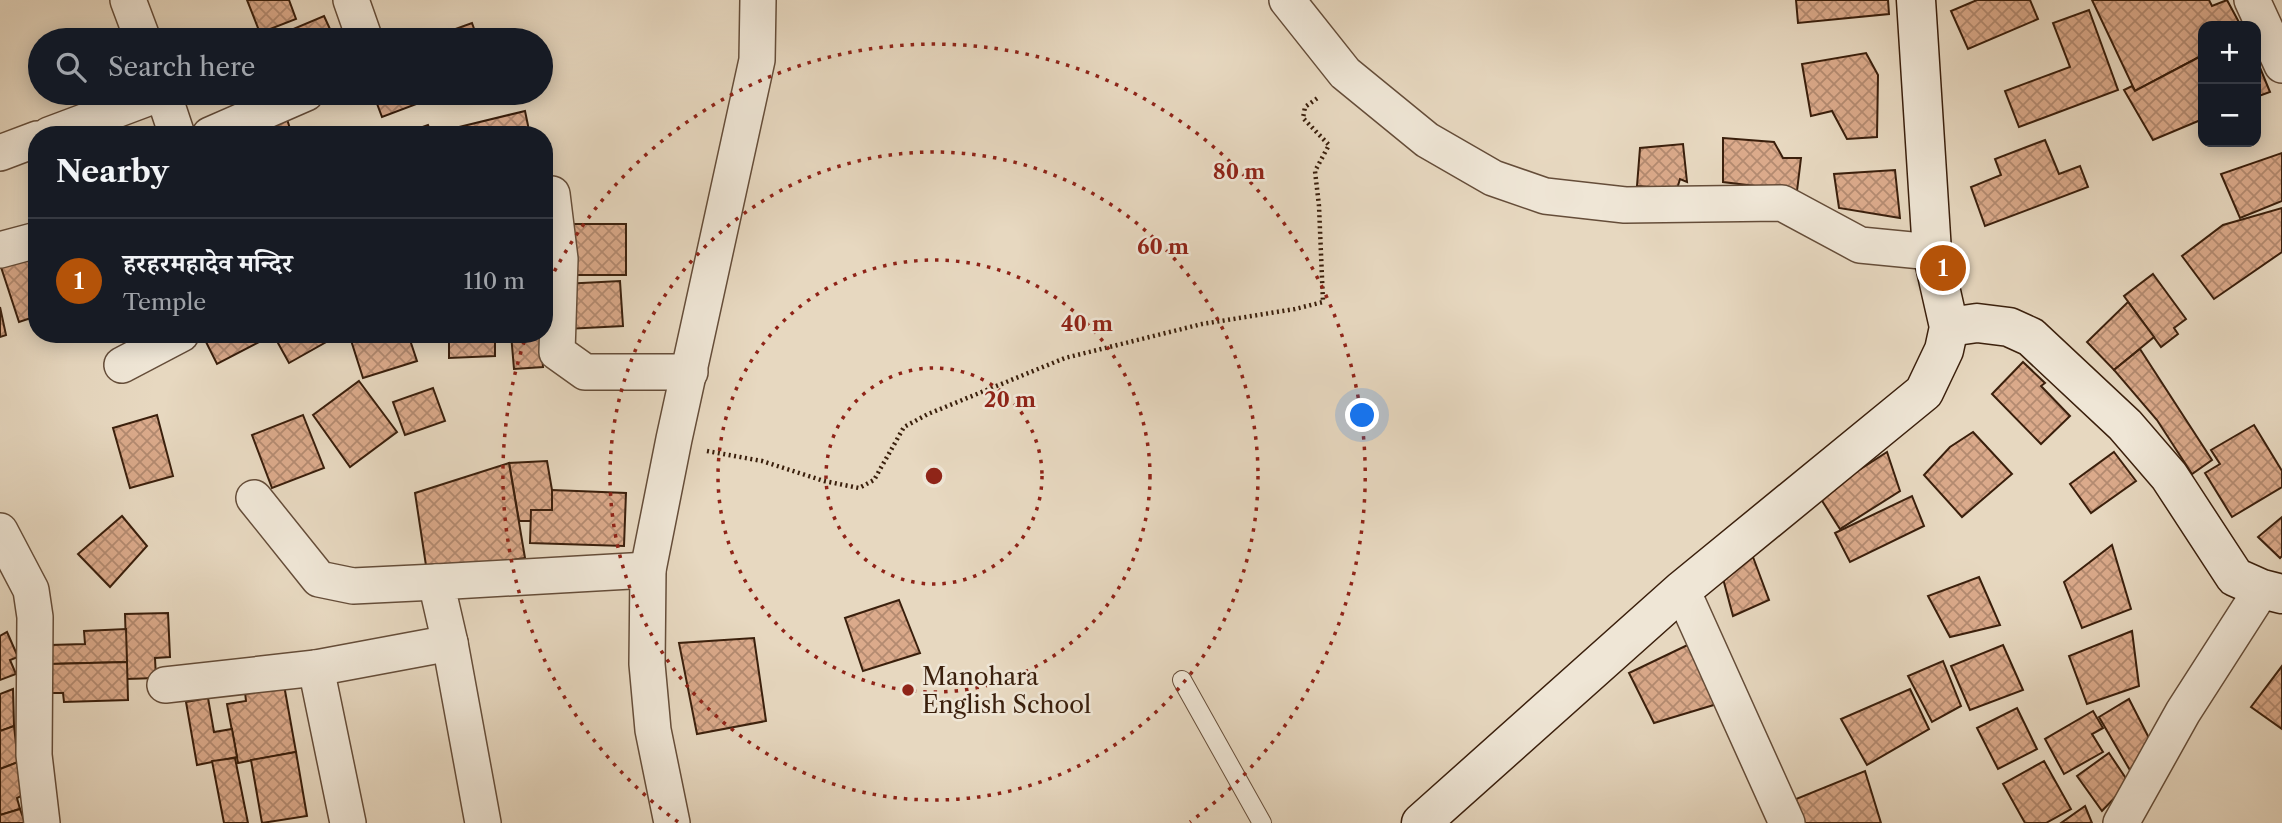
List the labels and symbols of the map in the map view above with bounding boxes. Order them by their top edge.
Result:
text: 80 m [1213,159,1265,184]
text: 60 m [1137,234,1189,259]
pin: 1 [1920,242,1966,294]
text: 40 m [1061,311,1113,336]
text: 20 m [984,387,1036,412]
your location [1345,398,1379,432]
centre of rings [922,464,946,488]
place label: Manohara English School [922,662,1091,719]
marker: Manohara English School [900,682,916,698]

